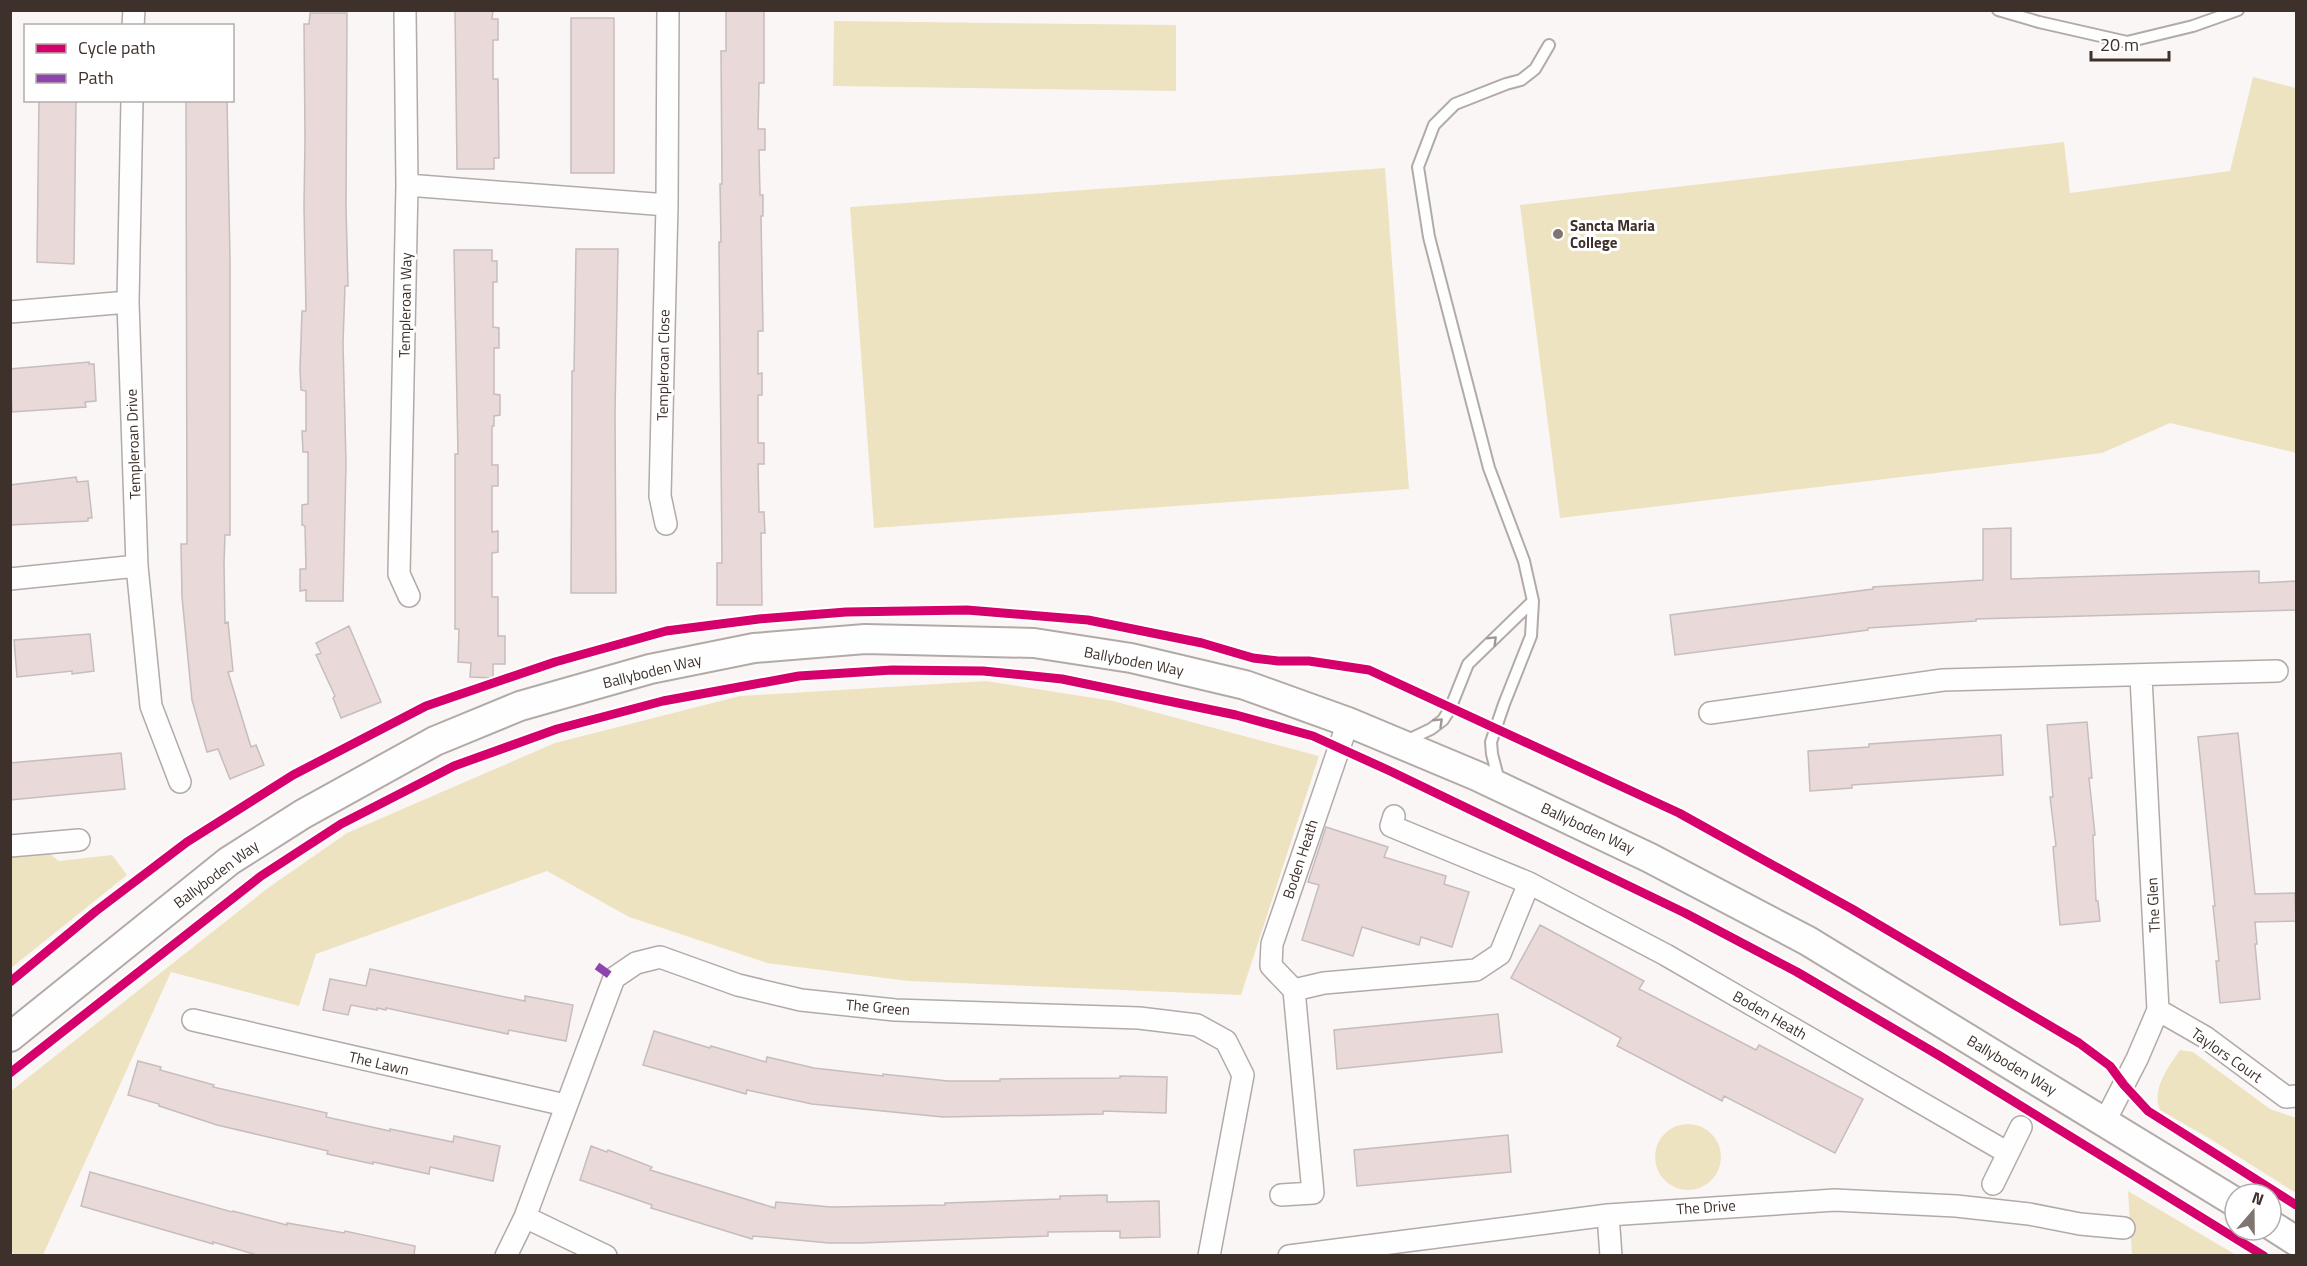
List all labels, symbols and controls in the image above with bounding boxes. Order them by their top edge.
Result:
legend [24,24,234,102]
scale bar [2091,24,2169,62]
text: 20 m [2100,31,2139,58]
text: Cycle path [78,34,156,61]
text: Path [78,64,114,91]
place label: Sancta Maria College [1570,214,1655,254]
marker: Sancta Maria College [1551,227,1565,241]
street label: Templeroan Way [393,252,417,358]
street label: Templeroan Close [651,309,675,421]
street label: Templeroan Drive [120,389,146,499]
one-way arrow [1486,636,1496,647]
street label: Ballyboden Way [1082,640,1186,682]
street label: Ballyboden Way [600,648,704,694]
one-way arrow [1433,718,1443,729]
street label: Ballyboden Way [1537,796,1639,860]
street label: Boden Heath [1276,816,1324,902]
street label: Ballyboden Way [169,834,263,914]
street label: The Glen [2140,877,2166,933]
street label: Boden Heath [1729,984,1811,1046]
street label: The Green [845,993,911,1021]
street label: Taylors Court [2187,1022,2268,1088]
street label: Ballyboden Way [1963,1029,2061,1101]
street label: The Lawn [347,1045,411,1081]
north arrow [2223,1182,2283,1242]
text: N [2249,1185,2267,1211]
street label: The Drive [1675,1193,1737,1221]

